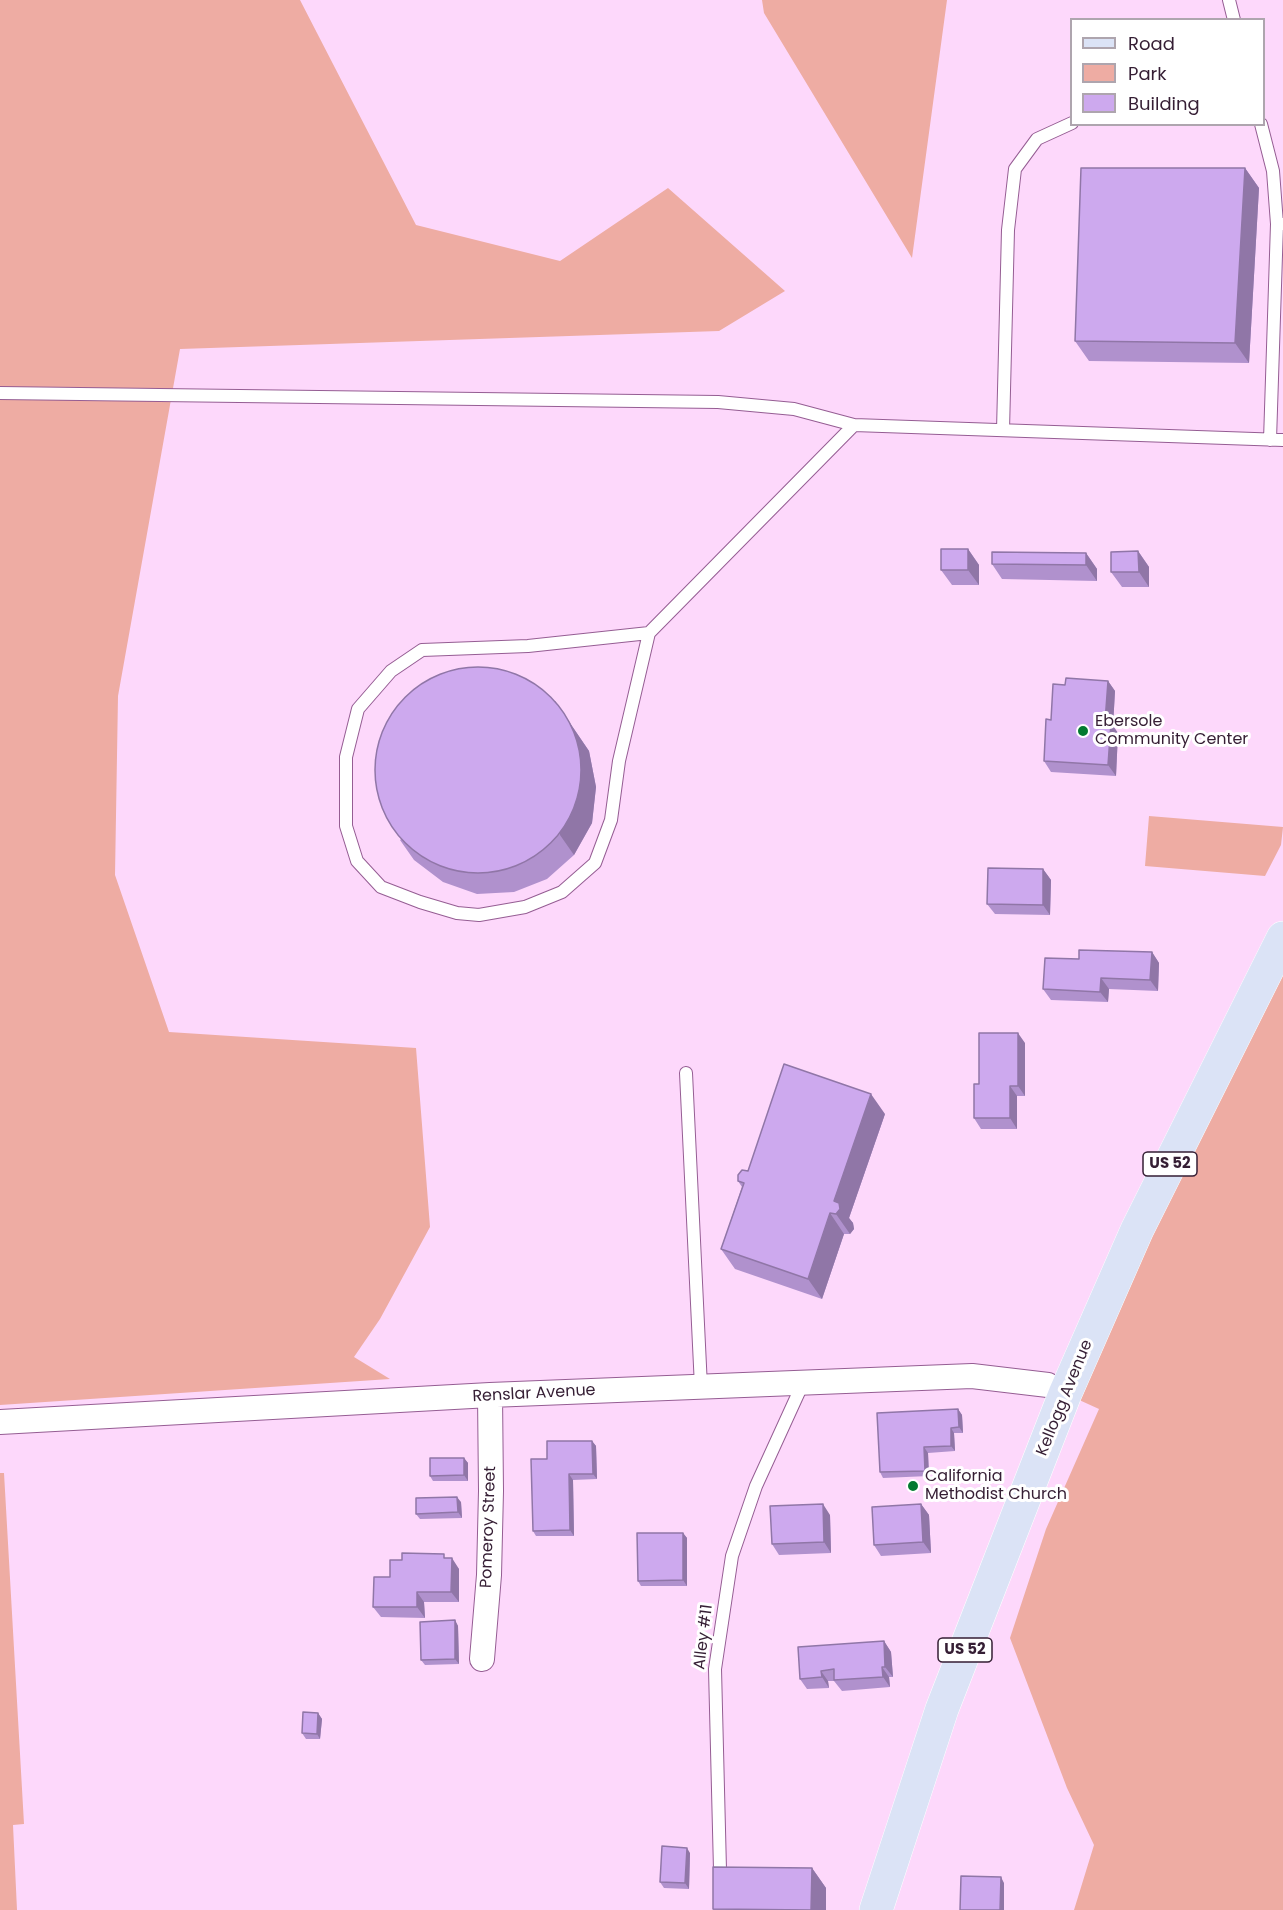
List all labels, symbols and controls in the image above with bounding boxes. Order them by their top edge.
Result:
legend [1070,18,1265,126]
text: Road [1128,31,1175,56]
text: Park [1128,61,1167,86]
text: Building [1128,91,1200,116]
place label: Ebersole Community Center [1095,712,1248,750]
marker: Ebersole Community Center [1076,724,1090,738]
road number: US 52 [1143,1152,1197,1176]
street label: Kellogg Avenue [1033,1337,1097,1459]
street label: Renslar Avenue [472,1381,596,1407]
street label: Pomeroy Street [477,1466,501,1588]
place label: California Methodist Church [925,1467,1067,1505]
marker: California Methodist Church [906,1479,920,1493]
street label: Alley #11 [690,1603,718,1671]
road number: US 52 [938,1638,992,1662]

